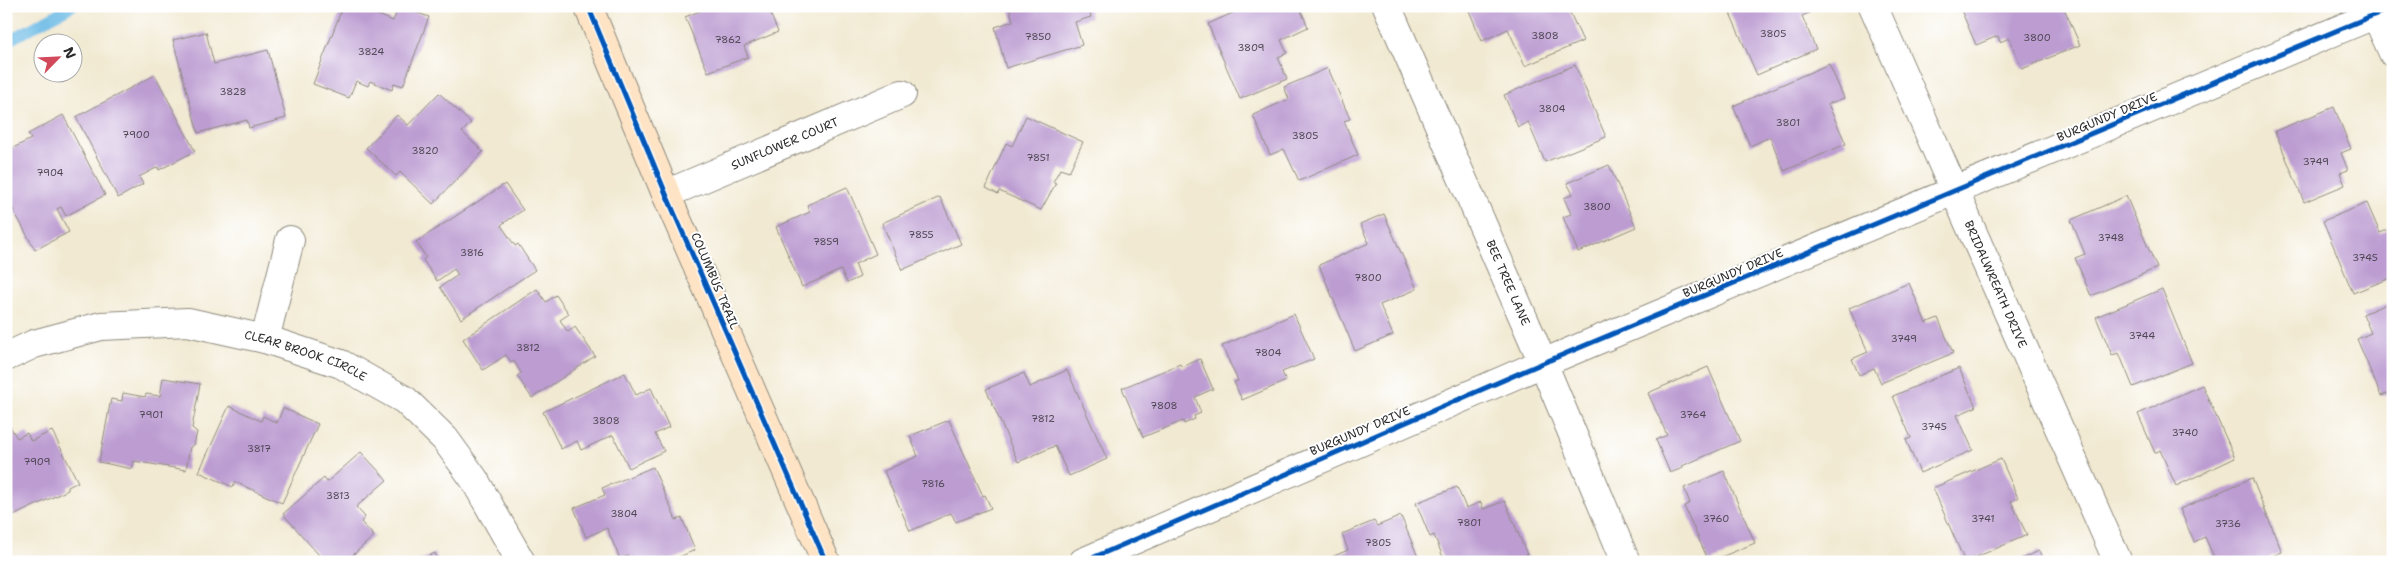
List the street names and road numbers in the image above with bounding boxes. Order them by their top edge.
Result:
street label: BURGUNDY DRIVE [2054,89,2160,145]
street label: SUNFLOWER COURT [729,114,842,174]
street label: BRIDALWREATH DRIVE [1960,218,2031,350]
street label: COLUMBUS TRAIL [687,230,743,332]
street label: BEE TREE LANE [1482,237,1534,328]
street label: BURGUNDY DRIVE [1680,245,1786,301]
street label: CLEAR BROOK CIRCLE [243,327,370,385]
street label: BURGUNDY DRIVE [1307,403,1413,459]

